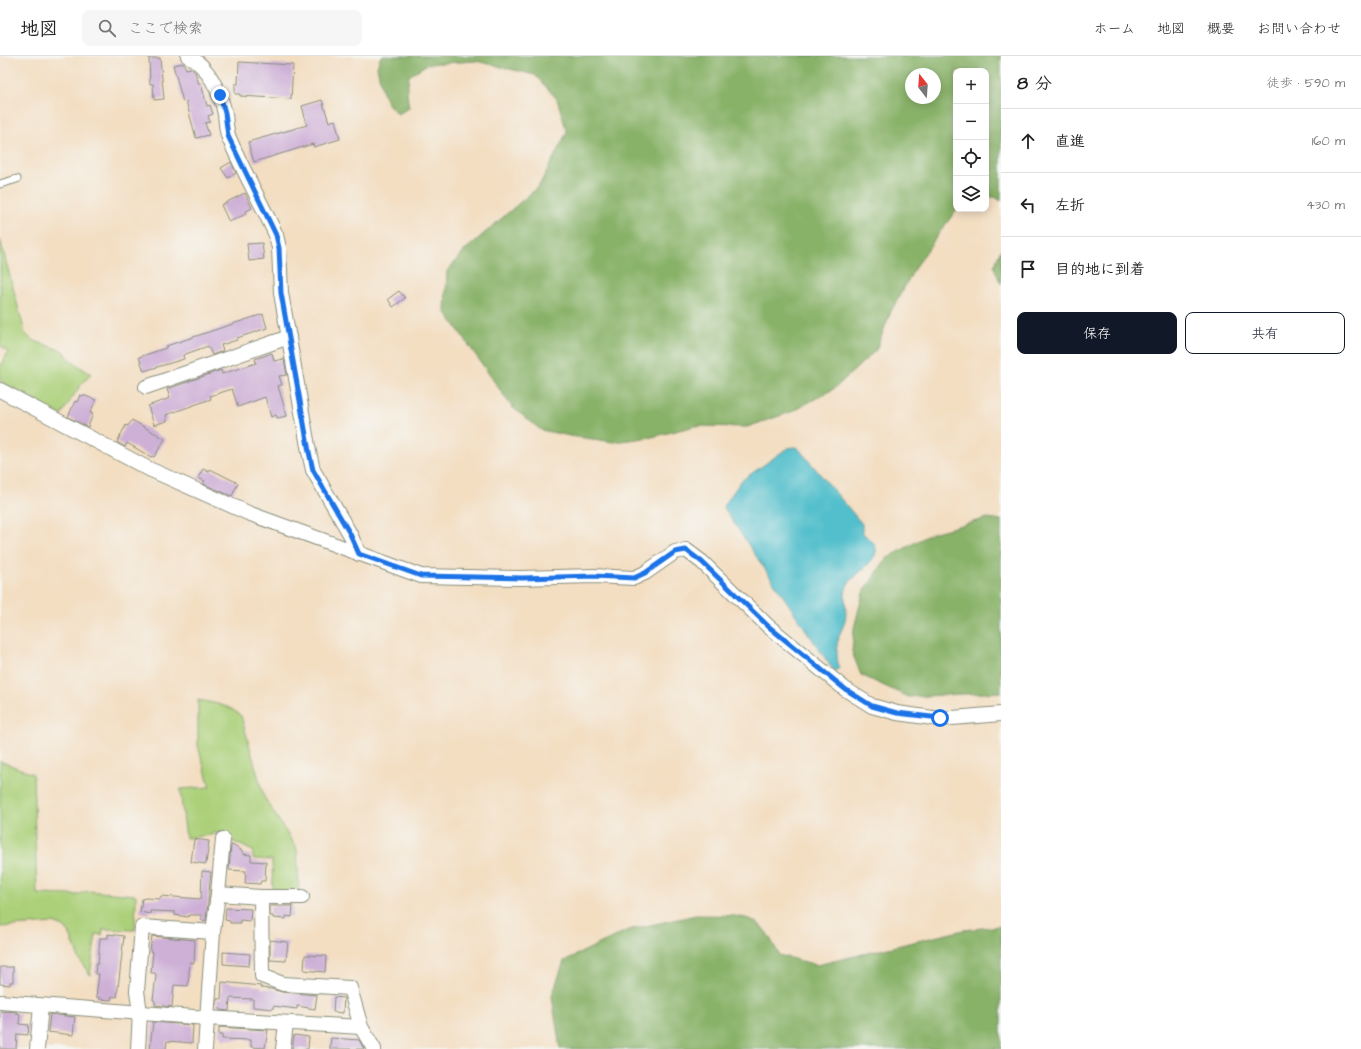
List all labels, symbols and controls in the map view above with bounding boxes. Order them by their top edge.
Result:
search box [82,10,362,46]
text: 地図 [20,16,58,43]
icon: search [96,17,118,39]
text: ここで検索 [128,18,203,39]
text: ホーム [1094,19,1135,39]
text: 地図 [1157,19,1185,39]
text: 概要 [1207,19,1235,39]
text: お問い合わせ [1257,19,1341,39]
north arrow [905,68,941,104]
map controls [953,68,989,212]
button: + [953,68,989,104]
text: 8 分 [1017,72,1052,96]
text: 徒歩 · 590 m [1267,74,1345,92]
route end [211,86,229,104]
button: − [953,104,989,140]
icon: ahead [1017,130,1039,152]
text: 直進 [1055,131,1085,152]
text: 160 m [1312,132,1345,150]
button: locate [953,140,989,176]
button: layers [953,176,989,212]
icon: left [1017,194,1039,216]
text: 左折 [1055,195,1085,216]
text: 430 m [1306,196,1345,214]
icon: arrive [1017,258,1039,280]
text: 目的地に到着 [1055,259,1145,280]
button: 保存 [1017,312,1177,354]
button: 共有 [1185,312,1345,354]
route start [931,709,949,727]

